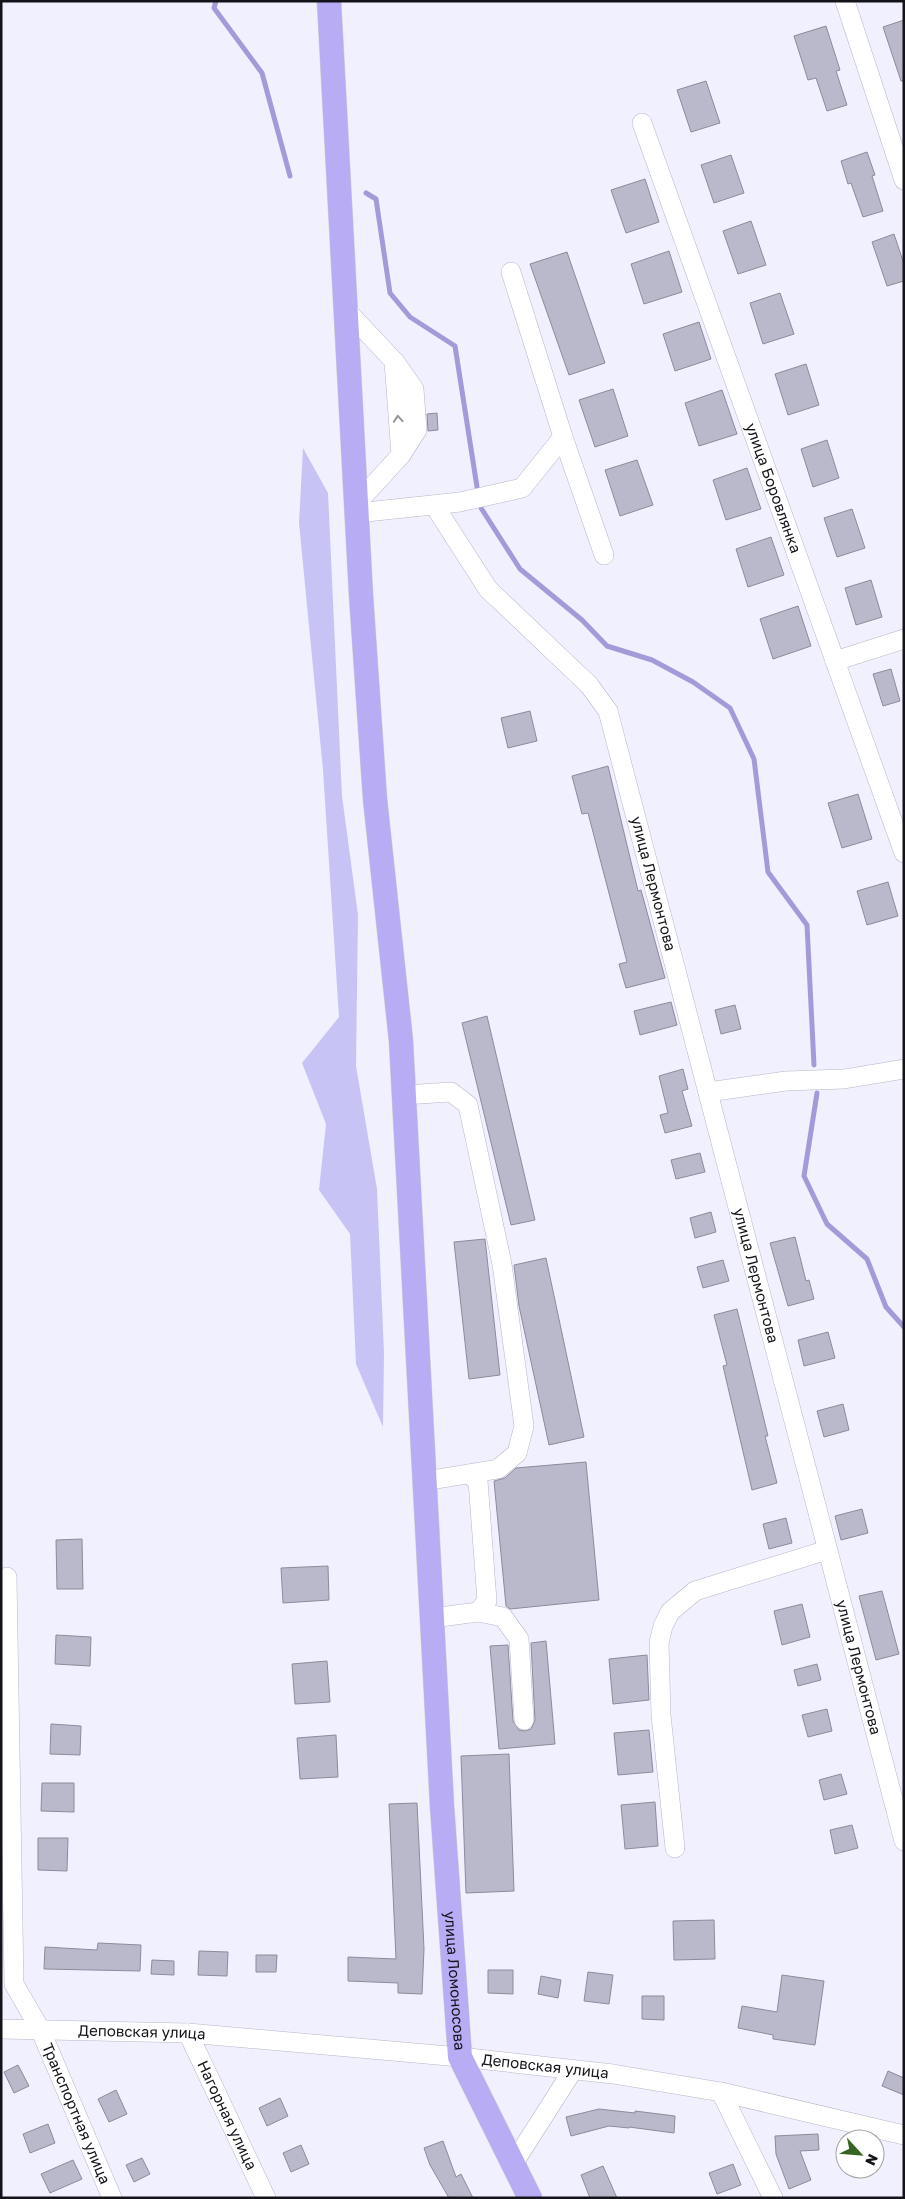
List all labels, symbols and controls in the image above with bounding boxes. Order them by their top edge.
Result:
one-way arrow [393,415,404,423]
street label: улица Боровлянка [742,420,806,555]
street label: улица Лермонтова [628,814,680,953]
street label: улица Лермонтова [731,1206,783,1345]
street label: улица Лермонтова [833,1598,886,1736]
street label: улица Ломоносова [442,1910,469,2051]
street label: Деповская улица [78,2021,207,2043]
street label: Транспортная улица [39,2040,115,2186]
street label: Деповская улица [481,2050,610,2081]
street label: Нагорная улица [194,2057,261,2172]
north arrow [835,2129,885,2179]
text: N [862,2151,882,2168]

